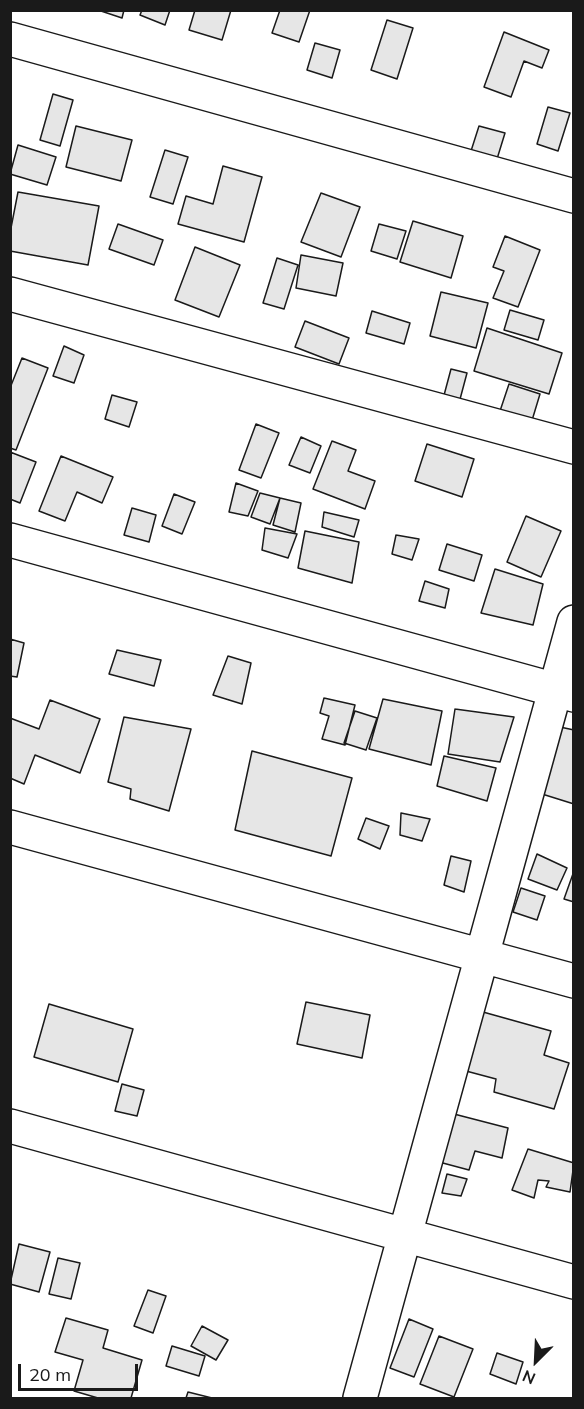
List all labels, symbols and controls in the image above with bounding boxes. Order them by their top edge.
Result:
north arrow [506,1331,566,1391]
scale bar [21,1352,141,1390]
text: 20 m [29,1363,71,1386]
text: N [519,1366,538,1389]

